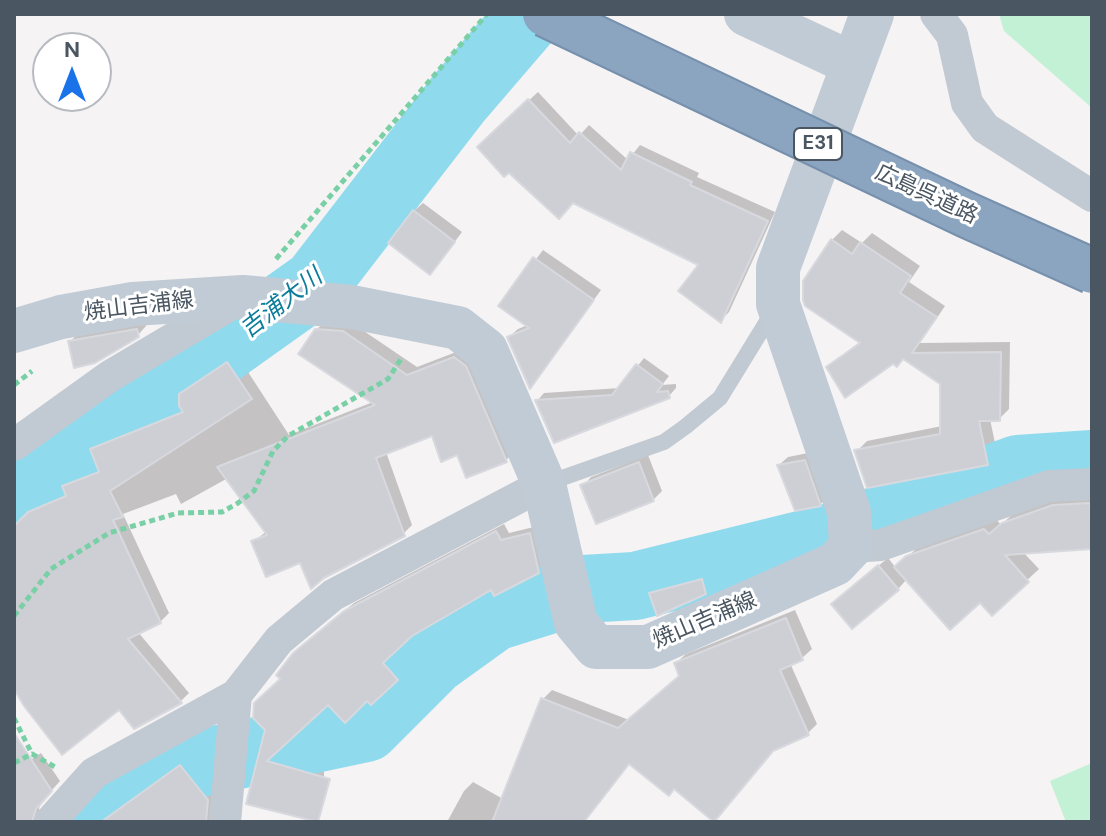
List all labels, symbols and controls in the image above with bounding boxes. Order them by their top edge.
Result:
north arrow [32,32,112,112]
text: N [64,35,80,64]
road number: E31 [794,128,842,160]
street label: 広島呉道路 [871,160,981,230]
water label: 吉浦大川 [235,263,329,345]
street label: 焼山吉浦線 [83,287,195,327]
street label: 焼山吉浦線 [649,587,761,655]

